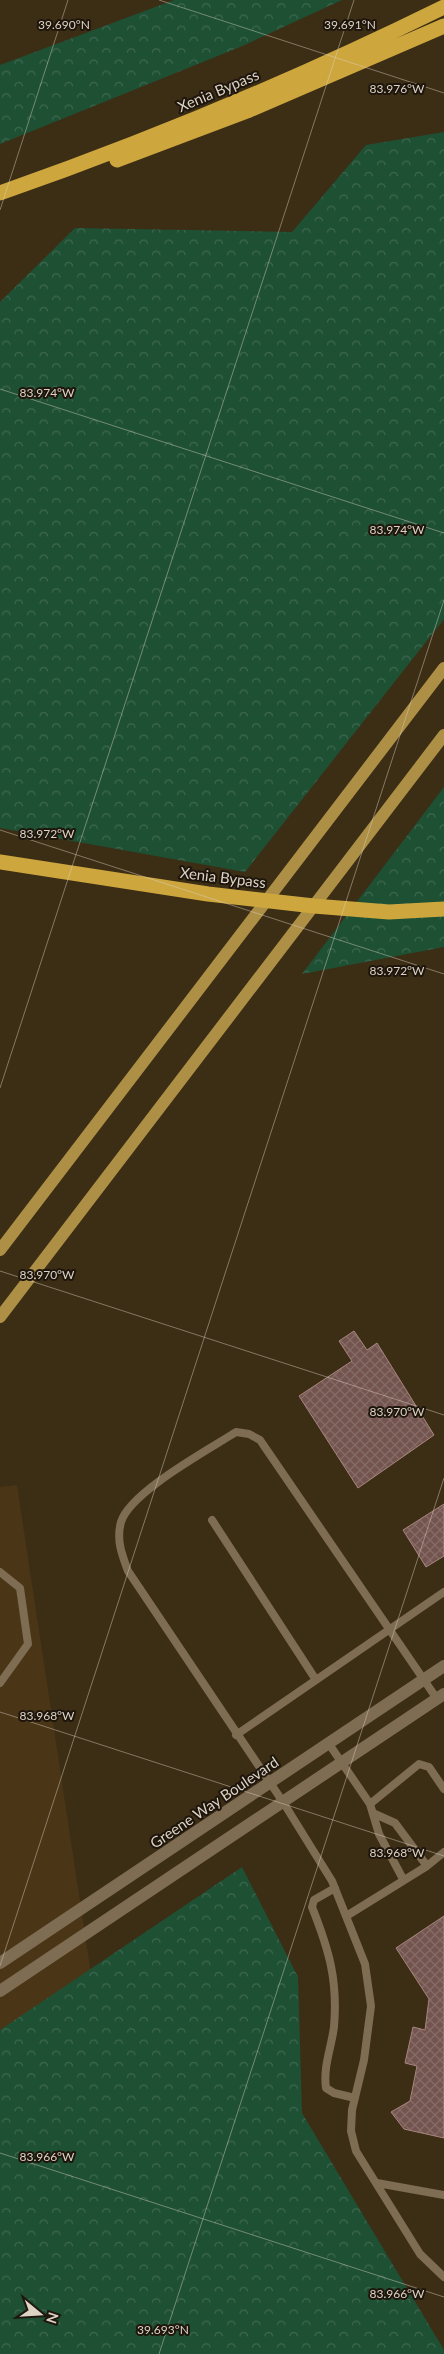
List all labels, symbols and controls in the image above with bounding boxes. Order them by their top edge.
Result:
text: 39.690°N [38,17,90,32]
text: 39.691°N [324,17,376,32]
street label: Xenia Bypass [175,65,261,115]
text: 83.976°W [369,81,425,96]
text: 83.974°W [19,385,75,400]
text: 83.974°W [369,522,425,537]
text: 83.972°W [19,826,75,841]
street label: Xenia Bypass [179,863,267,891]
text: 83.972°W [369,963,425,978]
text: 83.970°W [19,1267,75,1282]
text: 83.970°W [369,1404,425,1419]
text: 83.968°W [19,1708,75,1723]
street label: Greene Way Boulevard [146,1752,282,1852]
text: 83.968°W [369,1845,425,1860]
text: 83.966°W [19,2149,75,2164]
text: 83.966°W [369,2286,425,2301]
north arrow [15,2289,65,2339]
text: N [43,2310,63,2326]
text: 39.693°N [137,2322,189,2337]

